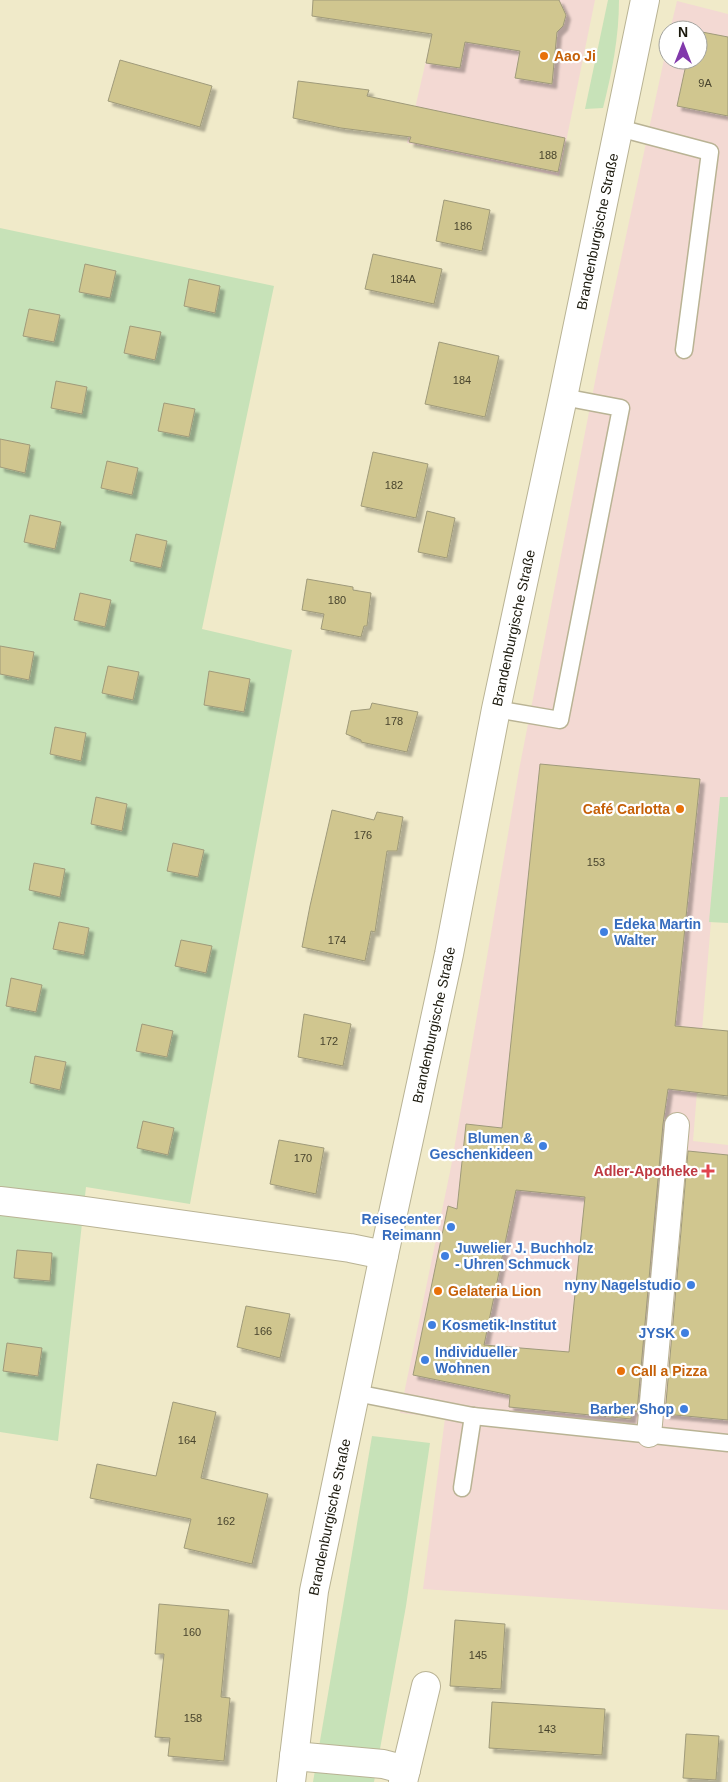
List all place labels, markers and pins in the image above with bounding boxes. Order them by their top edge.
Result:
place label: Aao Ji [554,48,596,64]
marker: Aao Ji [538,50,550,62]
place label: Café Carlotta [583,801,670,817]
marker: Café Carlotta [674,803,686,815]
place label: Edeka Martin Walter [614,916,701,948]
marker: Edeka Martin Walter [598,926,610,938]
place label: Blumen & Geschenkideen [430,1130,533,1162]
marker: Blumen & Geschenkideen [537,1140,549,1152]
place label: Adler-Apotheke [594,1163,698,1179]
marker: Adler-Apotheke [702,1165,714,1177]
place label: Reisecenter Reimann [362,1211,442,1243]
marker: Reisecenter Reimann [445,1221,457,1233]
place label: Juwelier J. Buchholz - Uhren Schmuck [455,1240,593,1272]
marker: Juwelier J. Buchholz - Uhren Schmuck [439,1250,451,1262]
place label: nyny Nagelstudio [564,1277,681,1293]
marker: nyny Nagelstudio [685,1279,697,1291]
place label: Gelateria Lion [448,1283,541,1299]
marker: Gelateria Lion [432,1285,444,1297]
place label: Kosmetik-Institut [442,1317,557,1333]
marker: Kosmetik-Institut [426,1319,438,1331]
place label: JYSK [638,1325,675,1341]
marker: JYSK [679,1327,691,1339]
place label: Individueller Wohnen [435,1344,518,1376]
marker: Individueller Wohnen [419,1354,431,1366]
place label: Call a Pizza [631,1363,707,1379]
marker: Call a Pizza [615,1365,627,1377]
place label: Barber Shop [590,1401,674,1417]
marker: Barber Shop [678,1403,690,1415]

